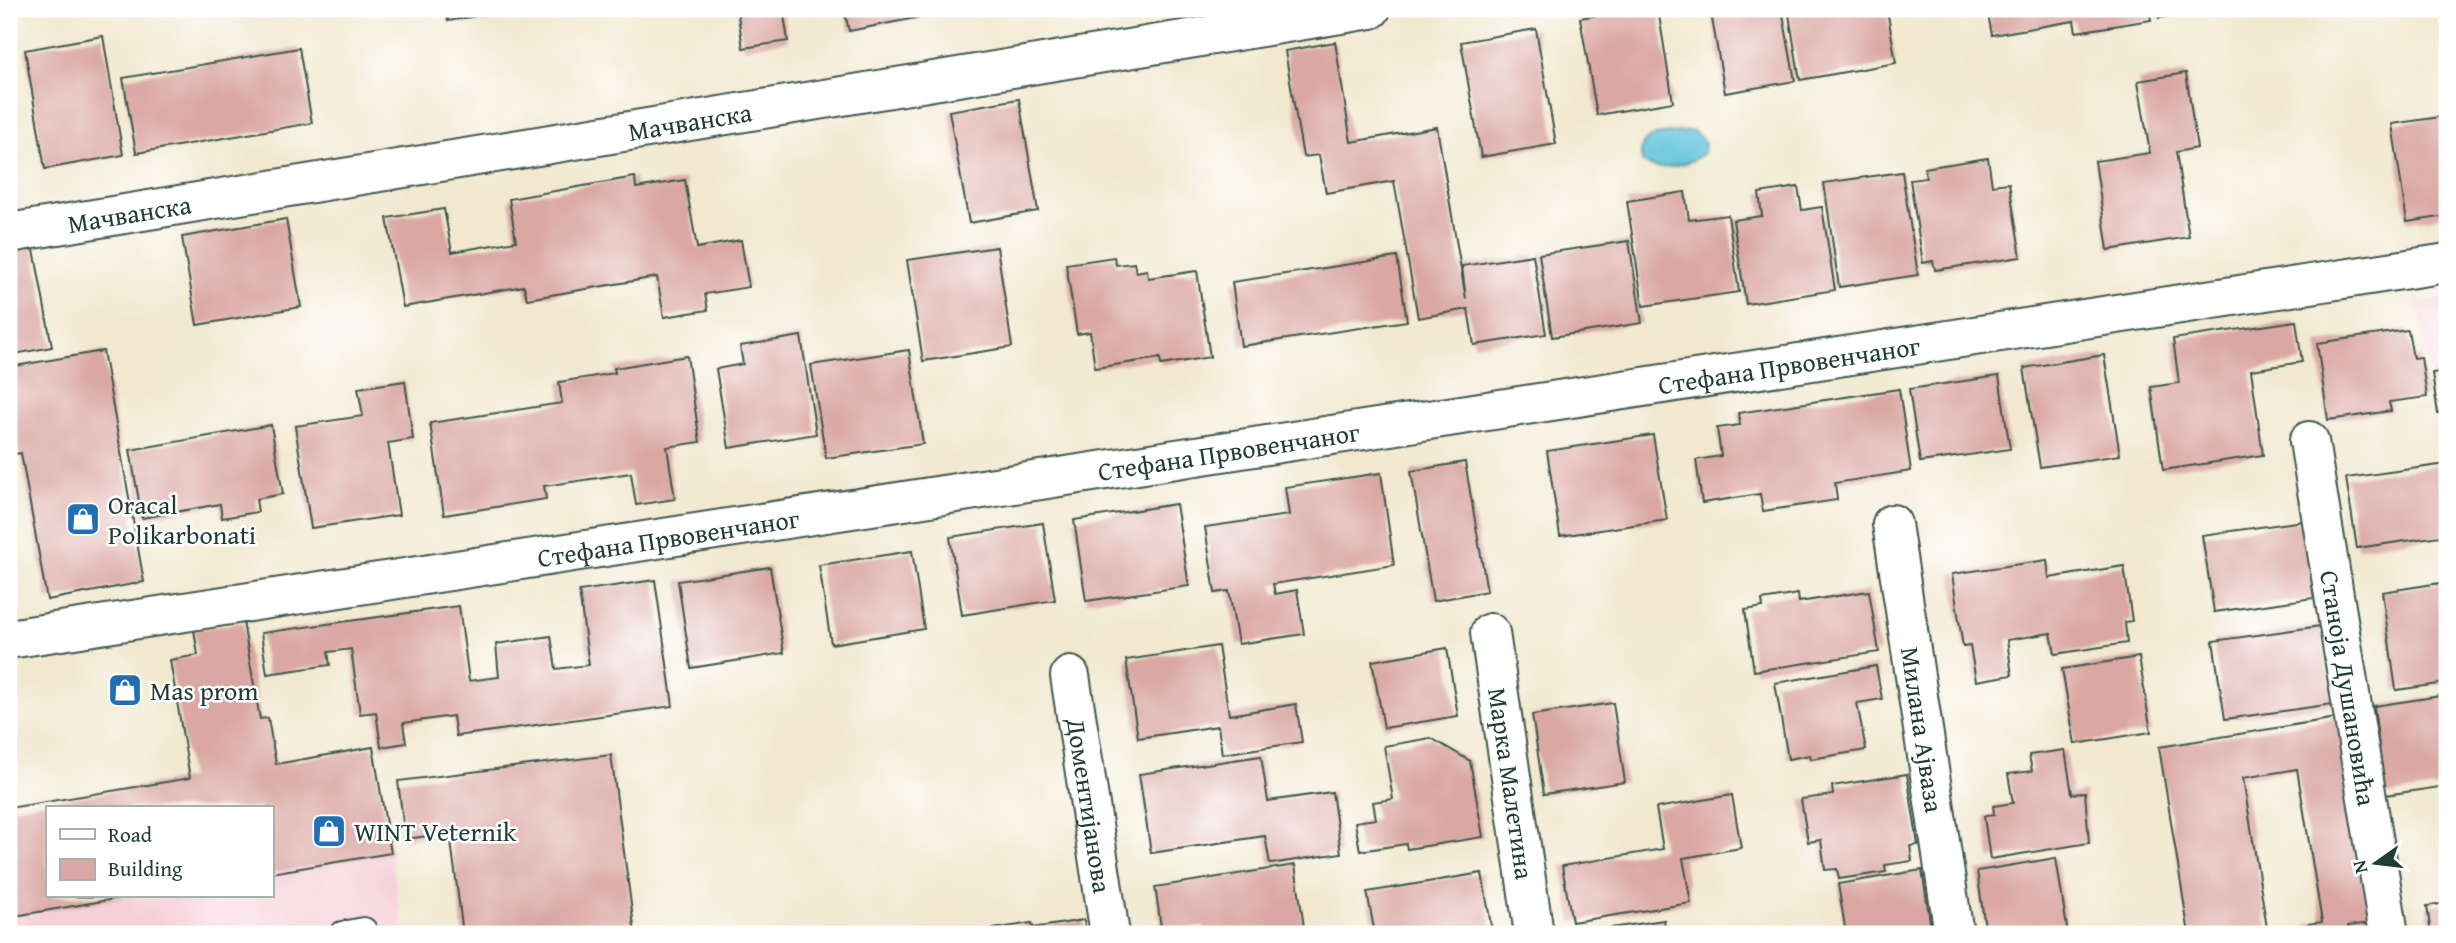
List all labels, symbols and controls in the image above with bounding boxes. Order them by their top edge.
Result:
street label: Мачванска [625,92,755,150]
street label: Мачванска [65,184,195,243]
street label: Стефана Првовенчаног [1655,325,1923,404]
street label: Стефана Првовенчаног [1095,411,1362,490]
place label: Oracal Polikarbonati [108,485,256,554]
street label: Стефана Првовенчаног [535,498,802,577]
shop icon: Oracal Polikarbonati [64,500,102,538]
street label: Станоја Душановића [2311,567,2387,809]
street label: Милана Ајваза [1891,644,1955,816]
shop icon: Mas prom [106,671,144,709]
place label: Mas prom [150,671,259,710]
street label: Марка Малетина [1479,685,1545,883]
street label: Доментијанова [1057,714,1123,896]
legend [46,806,273,898]
shop icon: WINT Veternik [310,812,348,850]
place label: WINT Veternik [354,812,517,851]
text: Road [108,819,153,850]
north arrow [2340,828,2410,898]
text: Building [108,853,183,884]
text: N [2344,857,2375,877]

